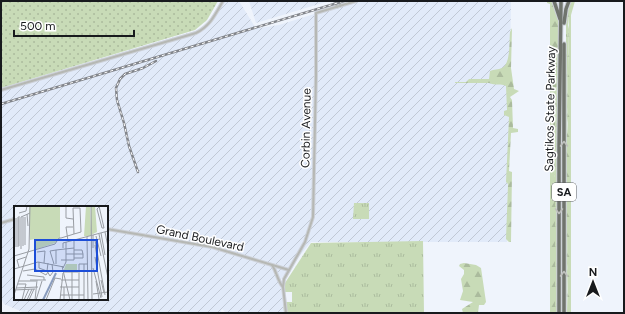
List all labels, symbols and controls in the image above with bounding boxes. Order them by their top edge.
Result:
scale bar [14,12,134,38]
text: 500 m [20,19,55,33]
street label: Sagtikos State Parkway [542,45,558,172]
street label: Corbin Avenue [298,88,314,168]
one-way arrow [560,141,568,147]
road number: SA [552,183,576,201]
inset map [14,206,108,300]
one-way arrow [555,208,563,214]
street label: Grand Boulevard [155,222,245,254]
north arrow [573,262,613,302]
text: N [589,266,597,279]
one-way arrow [560,271,568,277]

